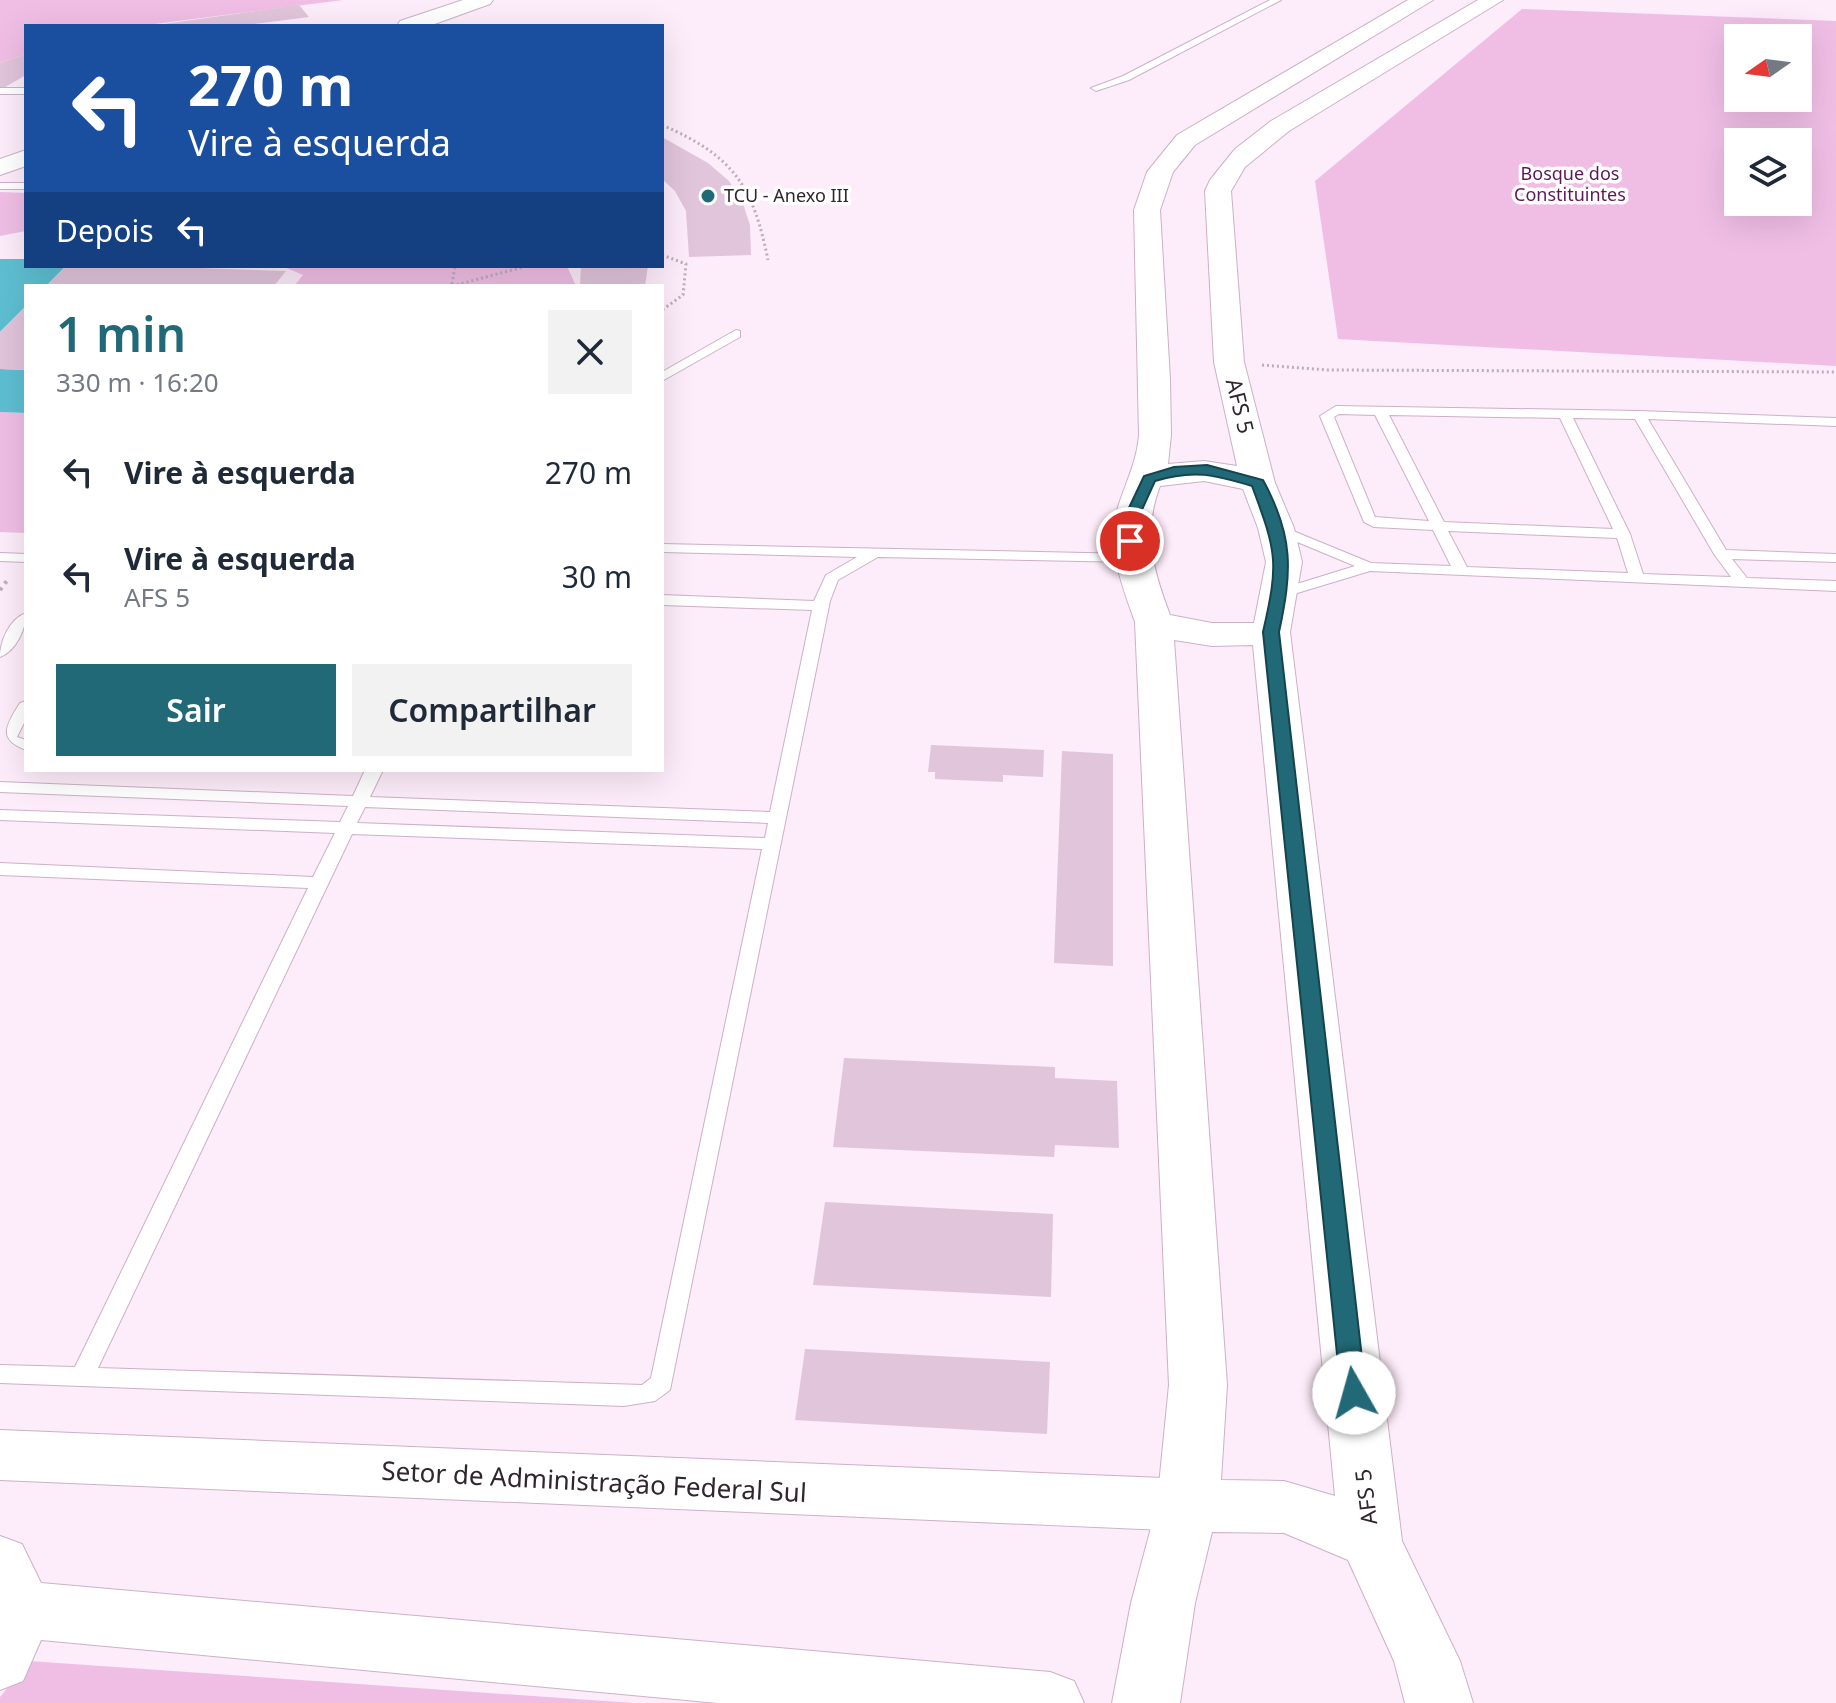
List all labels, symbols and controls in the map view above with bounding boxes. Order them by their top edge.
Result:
north arrow [1724,24,1812,112]
map controls [1724,24,1812,216]
text: 270 m [188,46,353,122]
icon: left [56,56,160,160]
text: Vire à esquerda [188,118,451,167]
button: layers [1724,128,1812,216]
park label: Bosque dos Constituintes [1514,161,1626,206]
place label: TCU - Anexo III [724,183,849,207]
marker: TCU - Anexo III [699,187,717,205]
icon: left [170,208,214,252]
text: Depois [56,210,154,251]
text: 1 min [56,301,186,366]
button: close [548,310,632,394]
text: 330 m · 16:20 [56,364,219,400]
street label: AFS 5 [1220,375,1262,436]
icon: left [56,450,100,494]
text: Vire à esquerda [124,452,356,493]
text: 270 m [545,452,632,493]
pin [1096,507,1164,575]
icon: arrive [1108,519,1152,563]
text: Vire à esquerda [124,538,356,579]
icon: left [56,554,100,598]
text: 30 m [562,556,632,597]
text: AFS 5 [124,579,190,615]
button: Sair [56,664,336,756]
button: Compartilhar [352,664,632,756]
position arrow [1312,1351,1396,1435]
street label: Setor de Administração Federal Sul [381,1452,808,1510]
street label: AFS 5 [1347,1468,1383,1527]

